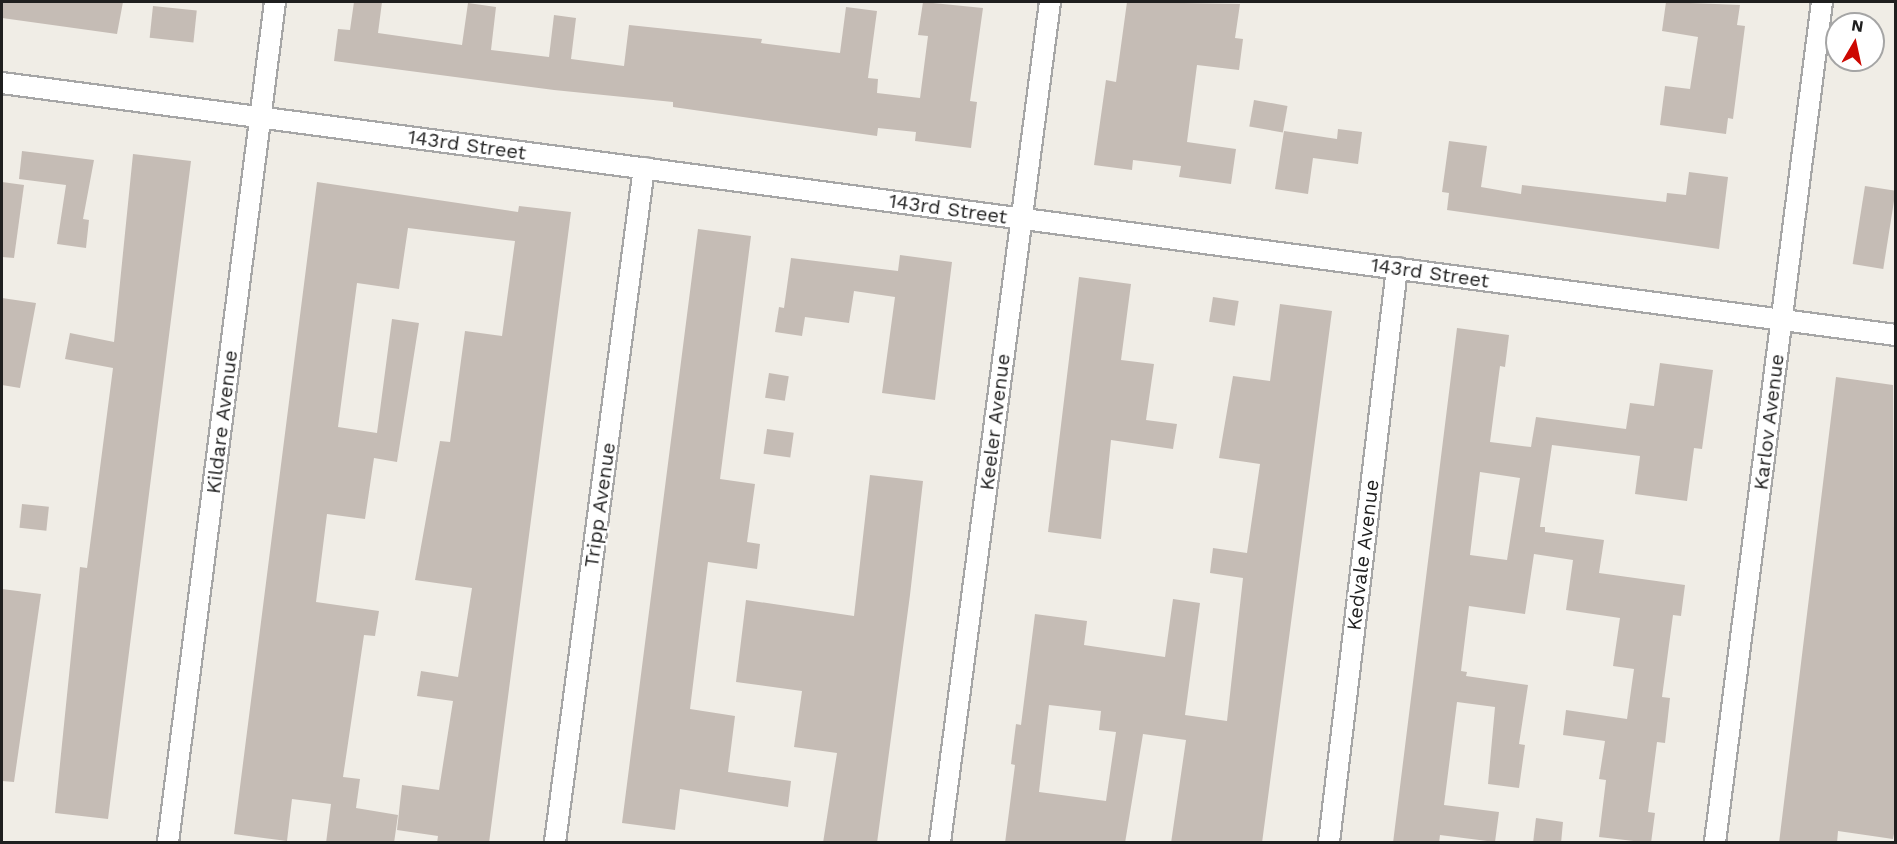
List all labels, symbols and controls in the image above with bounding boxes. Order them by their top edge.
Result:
north arrow [1825,12,1885,72]
text: N [1850,15,1865,36]
street label: 143rd Street [406,125,528,165]
street label: 143rd Street [887,189,1009,229]
street label: 143rd Street [1369,253,1491,293]
street label: Kildare Avenue [201,348,243,496]
street label: Keeler Avenue [975,352,1015,492]
street label: Karlov Avenue [1749,352,1789,492]
street label: Tripp Avenue [579,441,621,569]
street label: Kedvale Avenue [1342,478,1384,632]

